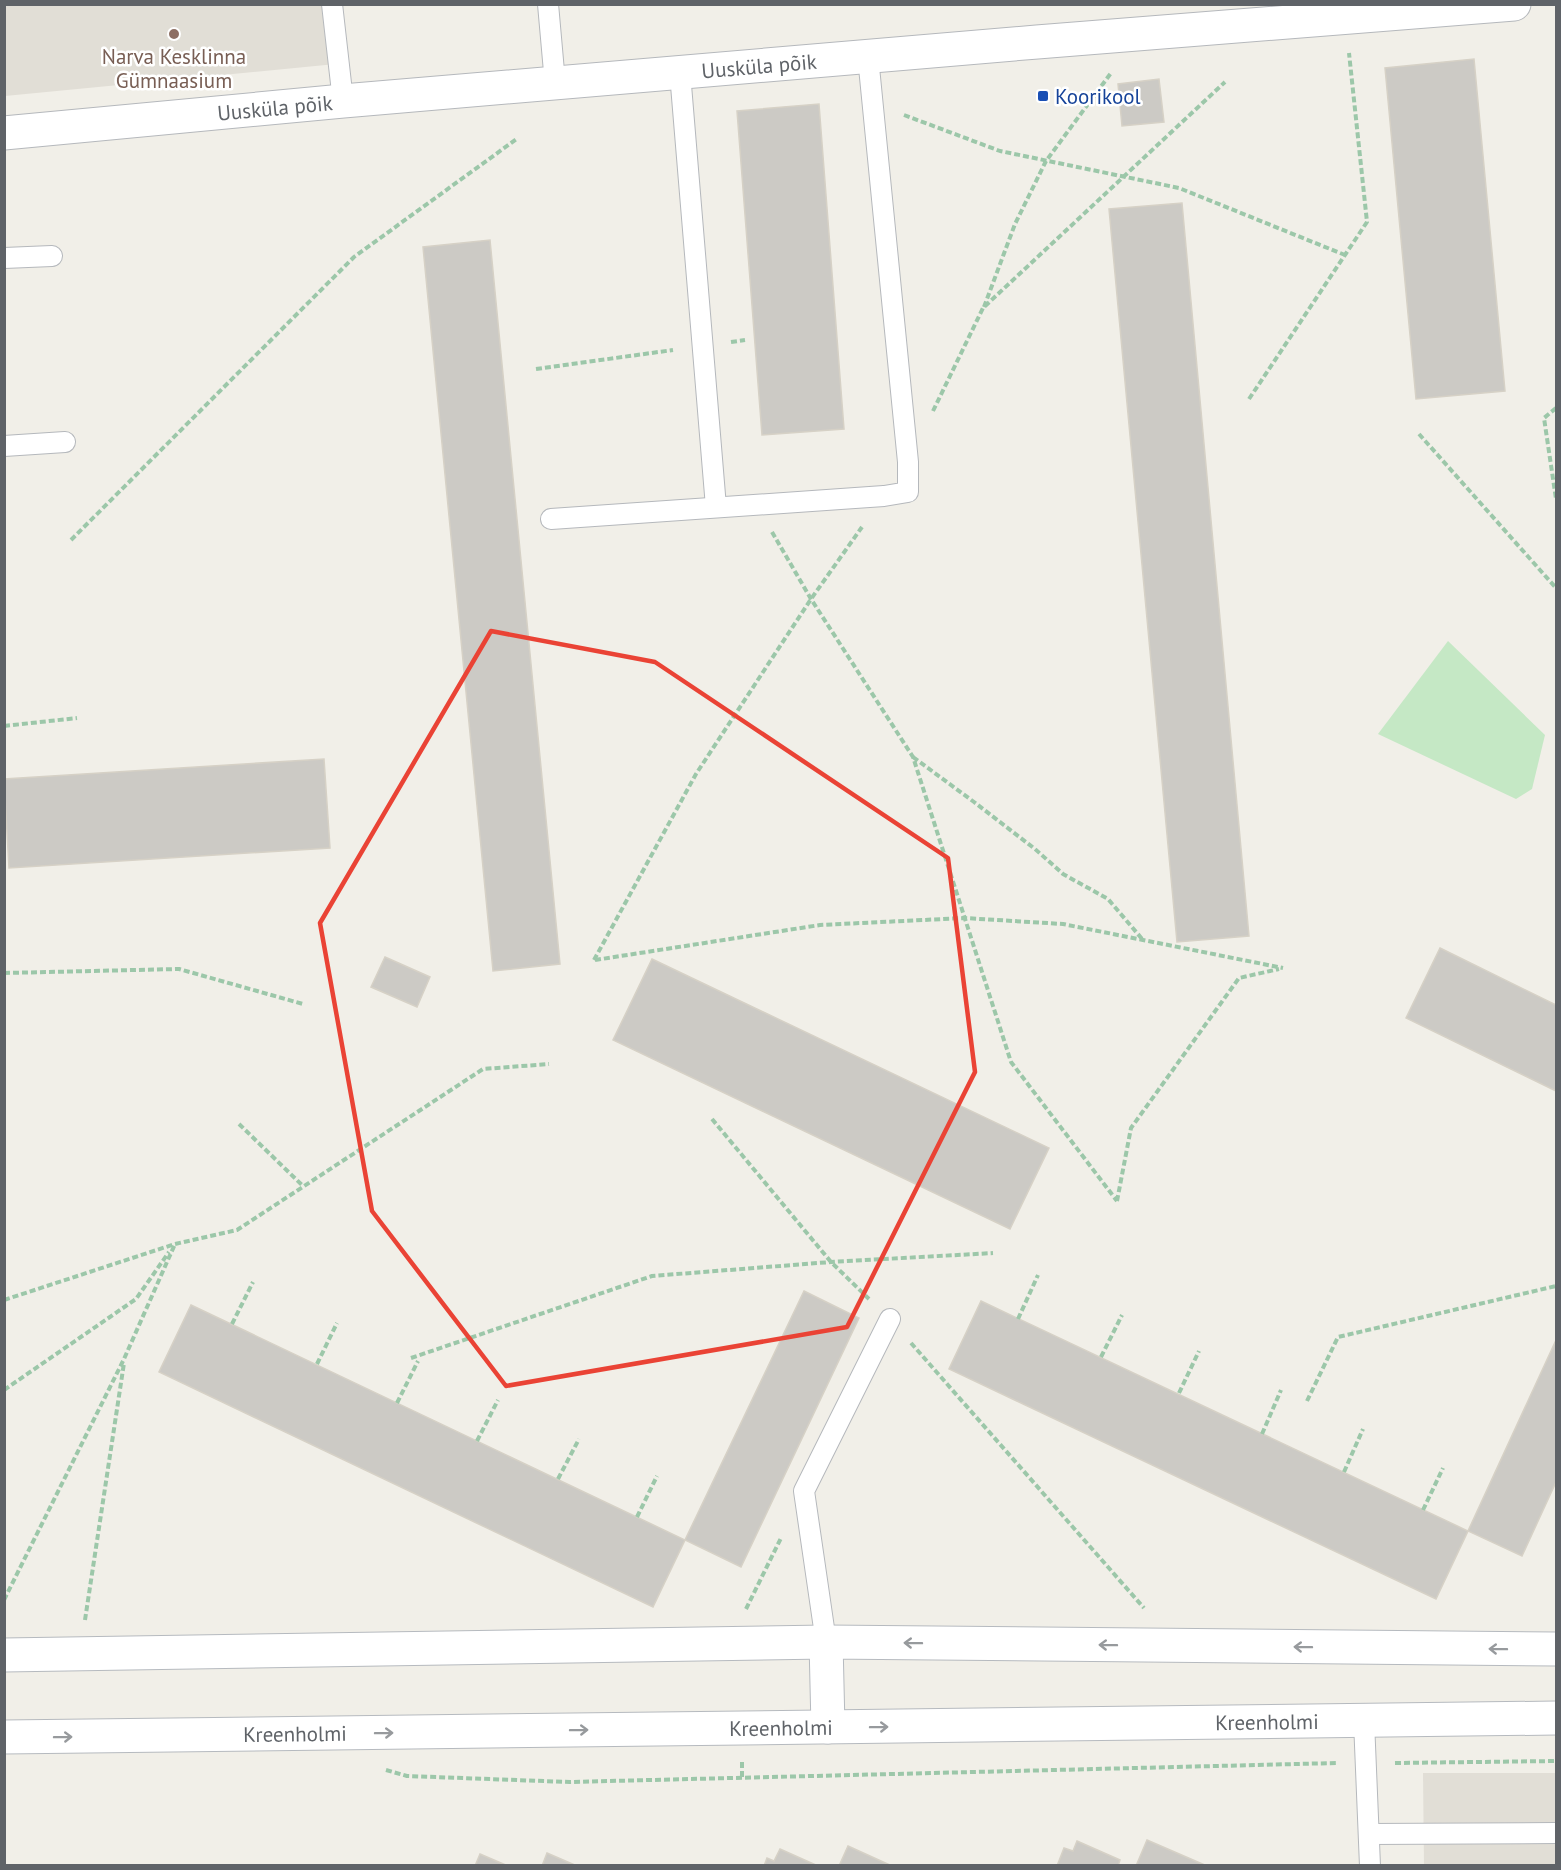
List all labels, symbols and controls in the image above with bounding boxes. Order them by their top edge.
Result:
marker: Narva Kesklinna Gümnaasium [167,27,181,41]
place label: Narva Kesklinna Gümnaasium [102,43,246,94]
street label: Uusküla põik [700,47,818,84]
place label: Koorikool [1055,83,1141,110]
street label: Uusküla põik [216,89,334,126]
marker: Koorikool [1036,89,1050,103]
one-way arrow [904,1637,924,1649]
one-way arrow [1099,1639,1119,1651]
one-way arrow [1294,1641,1314,1653]
one-way arrow [1489,1643,1509,1655]
street label: Kreenholmi [1215,1707,1319,1736]
street label: Kreenholmi [729,1713,833,1742]
street label: Kreenholmi [243,1719,347,1748]
one-way arrow [868,1721,888,1733]
one-way arrow [568,1725,588,1736]
one-way arrow [373,1727,393,1739]
one-way arrow [52,1731,72,1743]

